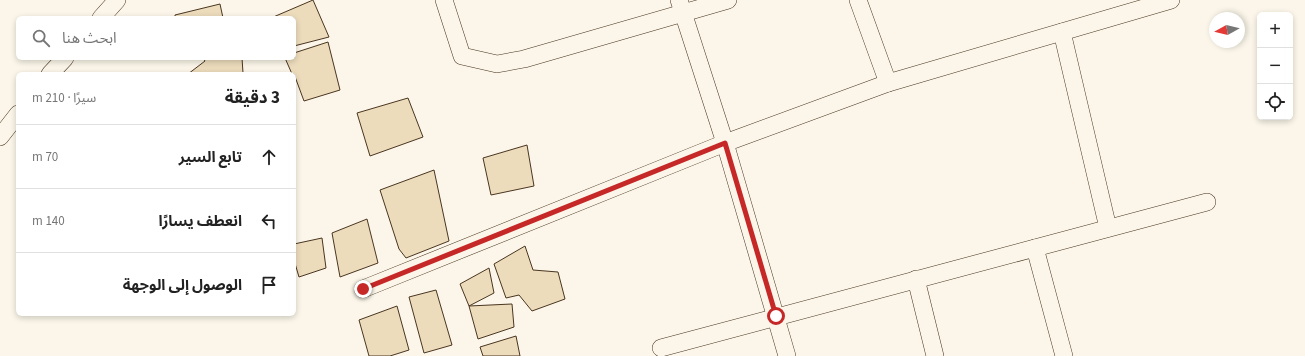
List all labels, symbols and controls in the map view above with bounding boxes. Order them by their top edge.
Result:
north arrow [1209,12,1245,48]
map controls [1257,12,1293,120]
button: + [1257,12,1293,48]
search box [16,16,296,60]
icon: search [30,27,52,49]
text: ابحث هنا [62,28,117,49]
button: − [1257,48,1293,84]
button: locate [1257,84,1293,120]
text: 3 دقيقة [225,86,280,110]
text: سيرًا · 210 m [32,89,96,107]
icon: ahead [258,146,280,168]
text: تابع السير [179,147,242,168]
text: 70 m [32,148,58,166]
icon: left [258,210,280,232]
text: انعطف يسارًا [158,211,242,232]
text: 140 m [32,212,65,230]
icon: arrive [258,274,280,296]
text: الوصول إلى الوجهة [123,275,242,296]
route end [354,280,372,298]
route start [767,307,785,325]

